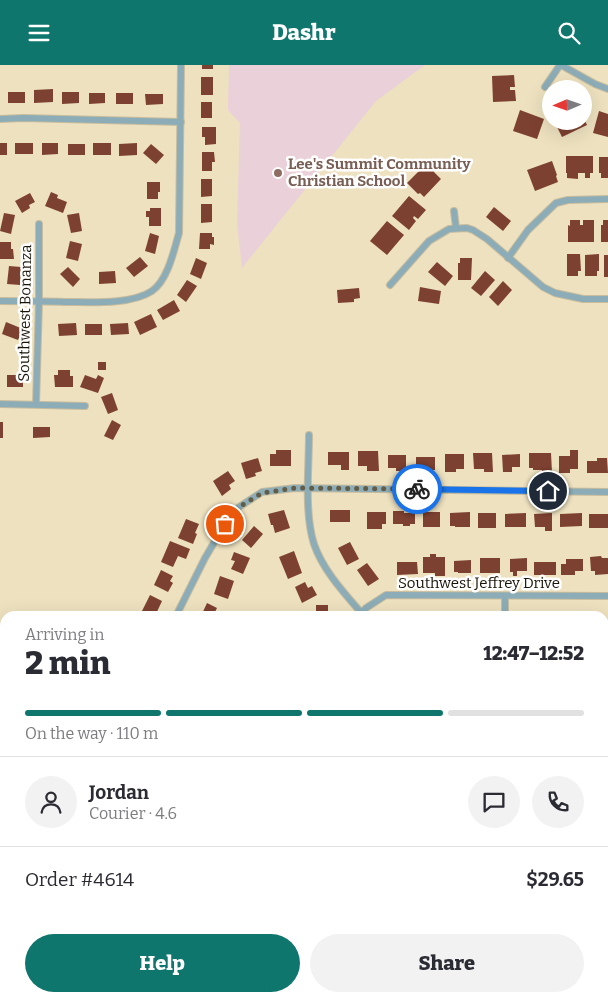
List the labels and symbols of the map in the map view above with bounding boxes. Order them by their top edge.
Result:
north arrow [542,80,592,130]
place label: Lee's Summit Community Christian School [288,155,471,190]
marker: Lee's Summit Community Christian School [272,167,284,179]
street label: Southwest Bonanza [15,244,35,382]
courier [392,464,442,514]
pin [527,470,569,512]
pin [204,503,246,545]
street label: Southwest Jeffrey Drive [398,574,560,592]

